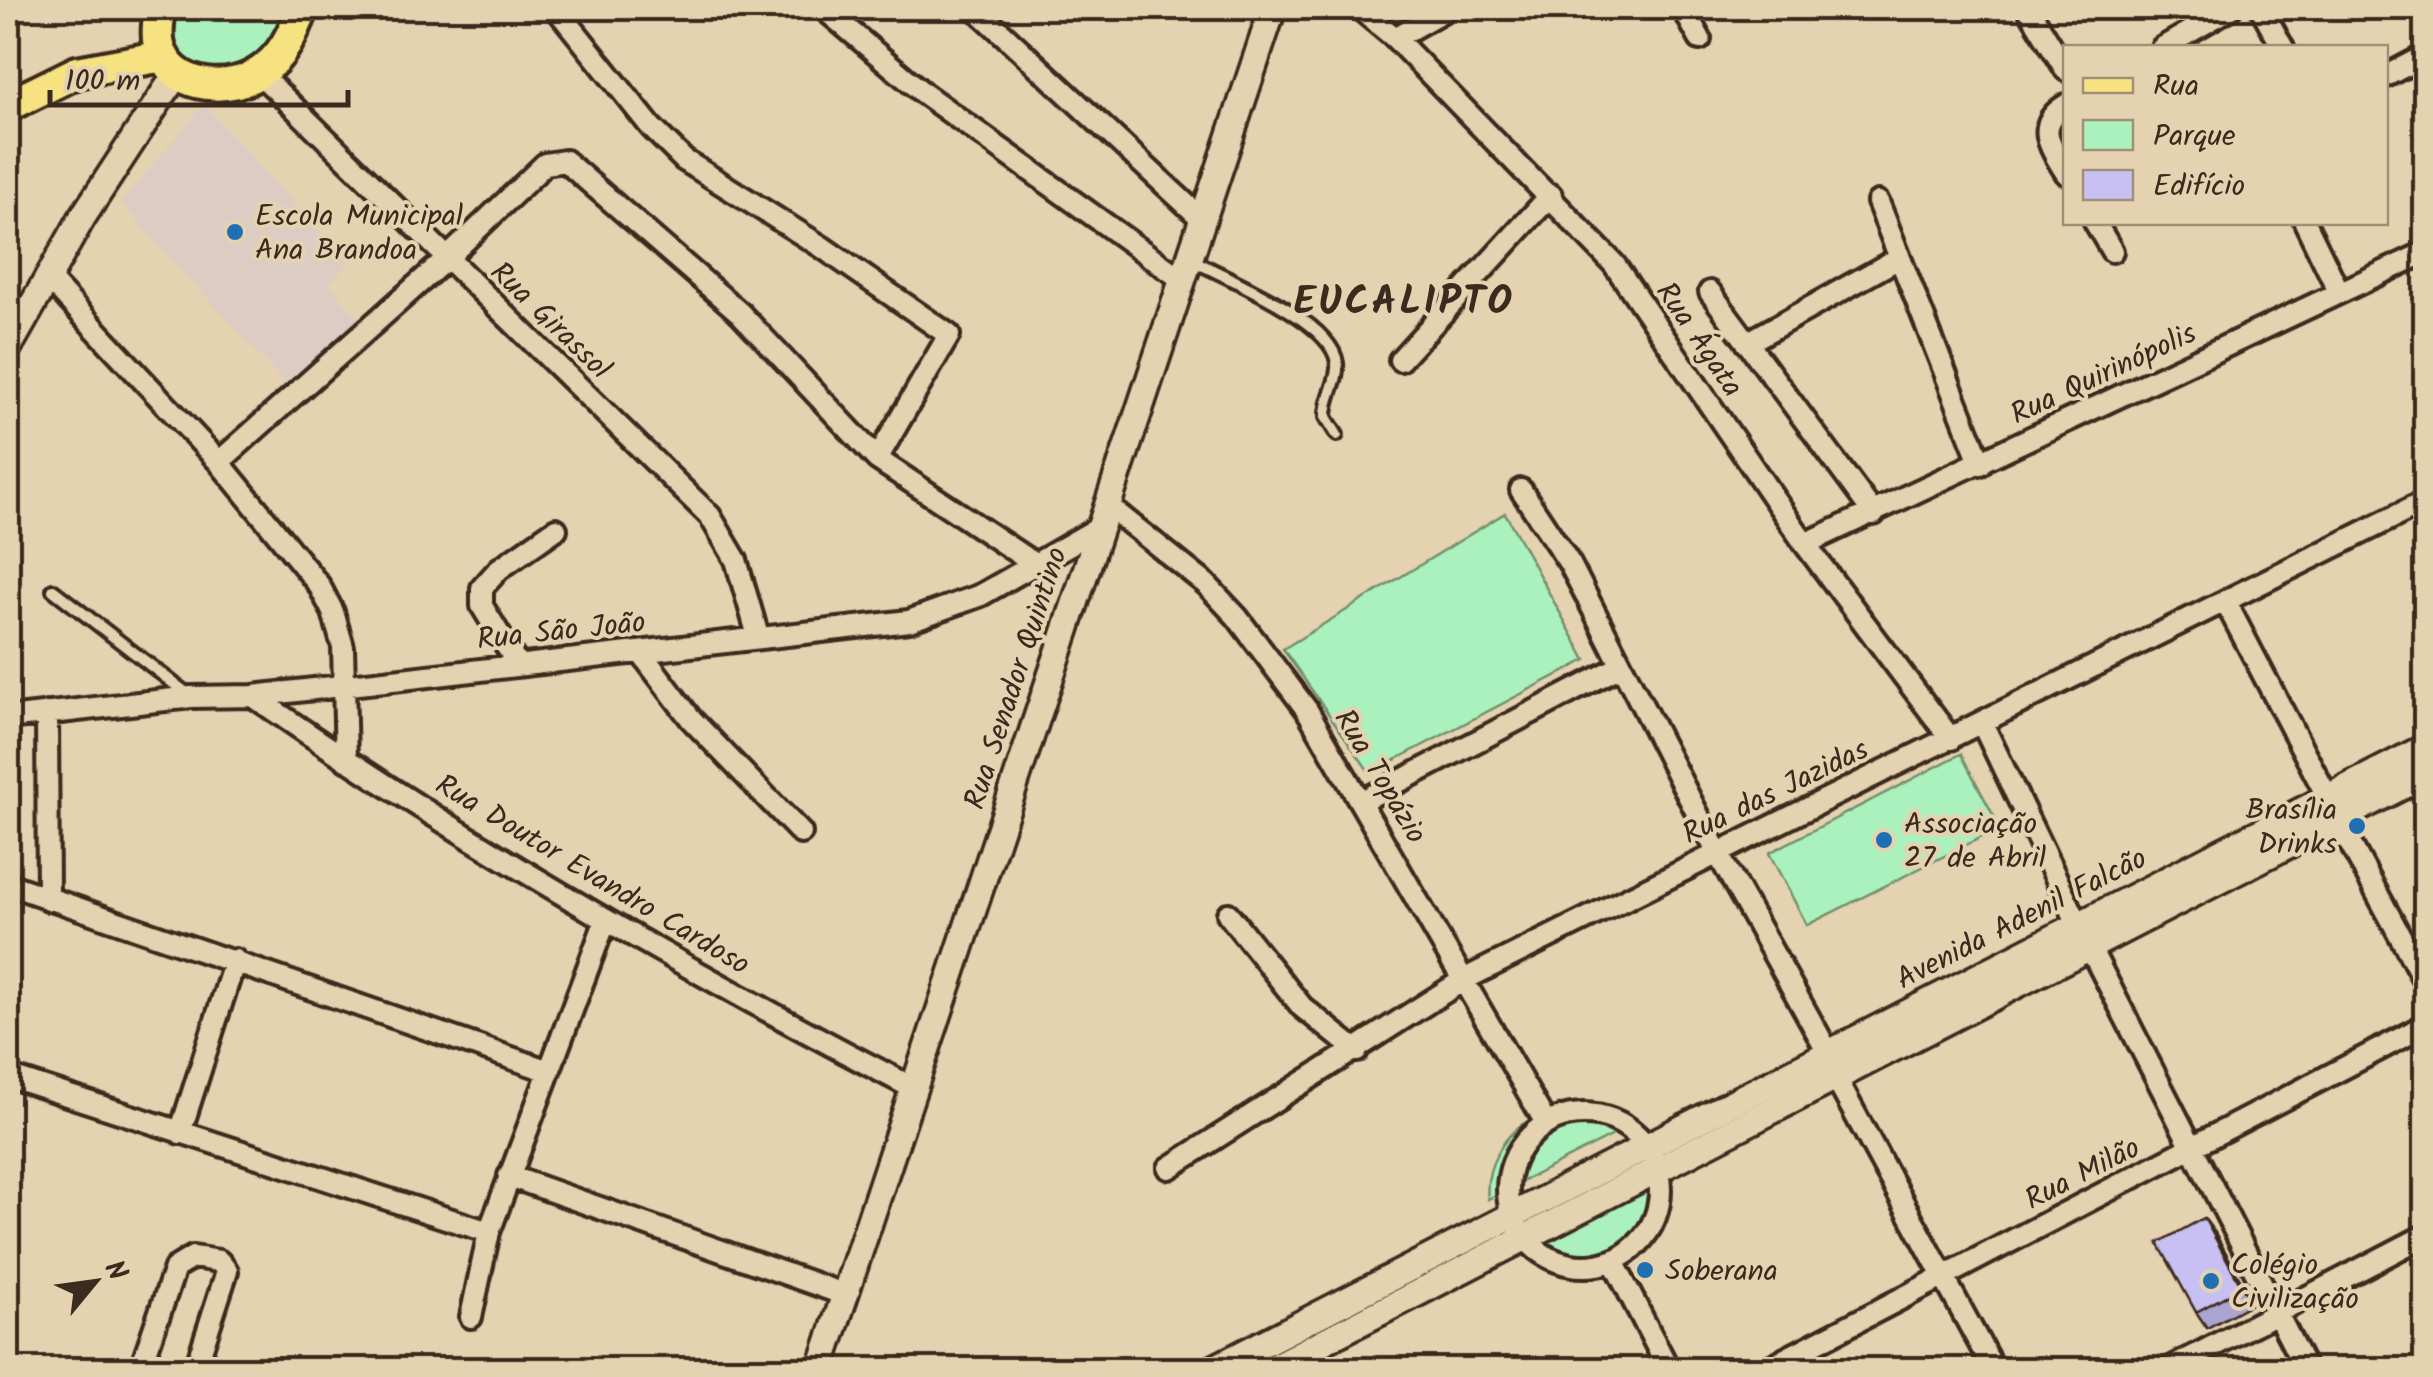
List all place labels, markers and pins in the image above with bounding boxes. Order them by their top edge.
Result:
place label: Escola Municipal Ana Brandoa [255,193,463,275]
marker: Escola Municipal Ana Brandoa [224,221,246,243]
place label: Brasília Drinks [2245,787,2337,869]
place label: Associação 27 de Abril [1904,801,2046,883]
marker: Brasília Drinks [2346,815,2368,837]
marker: Associação 27 de Abril [1873,829,1895,851]
place label: Colégio Civilização [2231,1242,2359,1324]
place label: Soberana [1665,1248,1778,1296]
marker: Soberana [1634,1259,1656,1281]
marker: Colégio Civilização [2200,1270,2222,1292]

